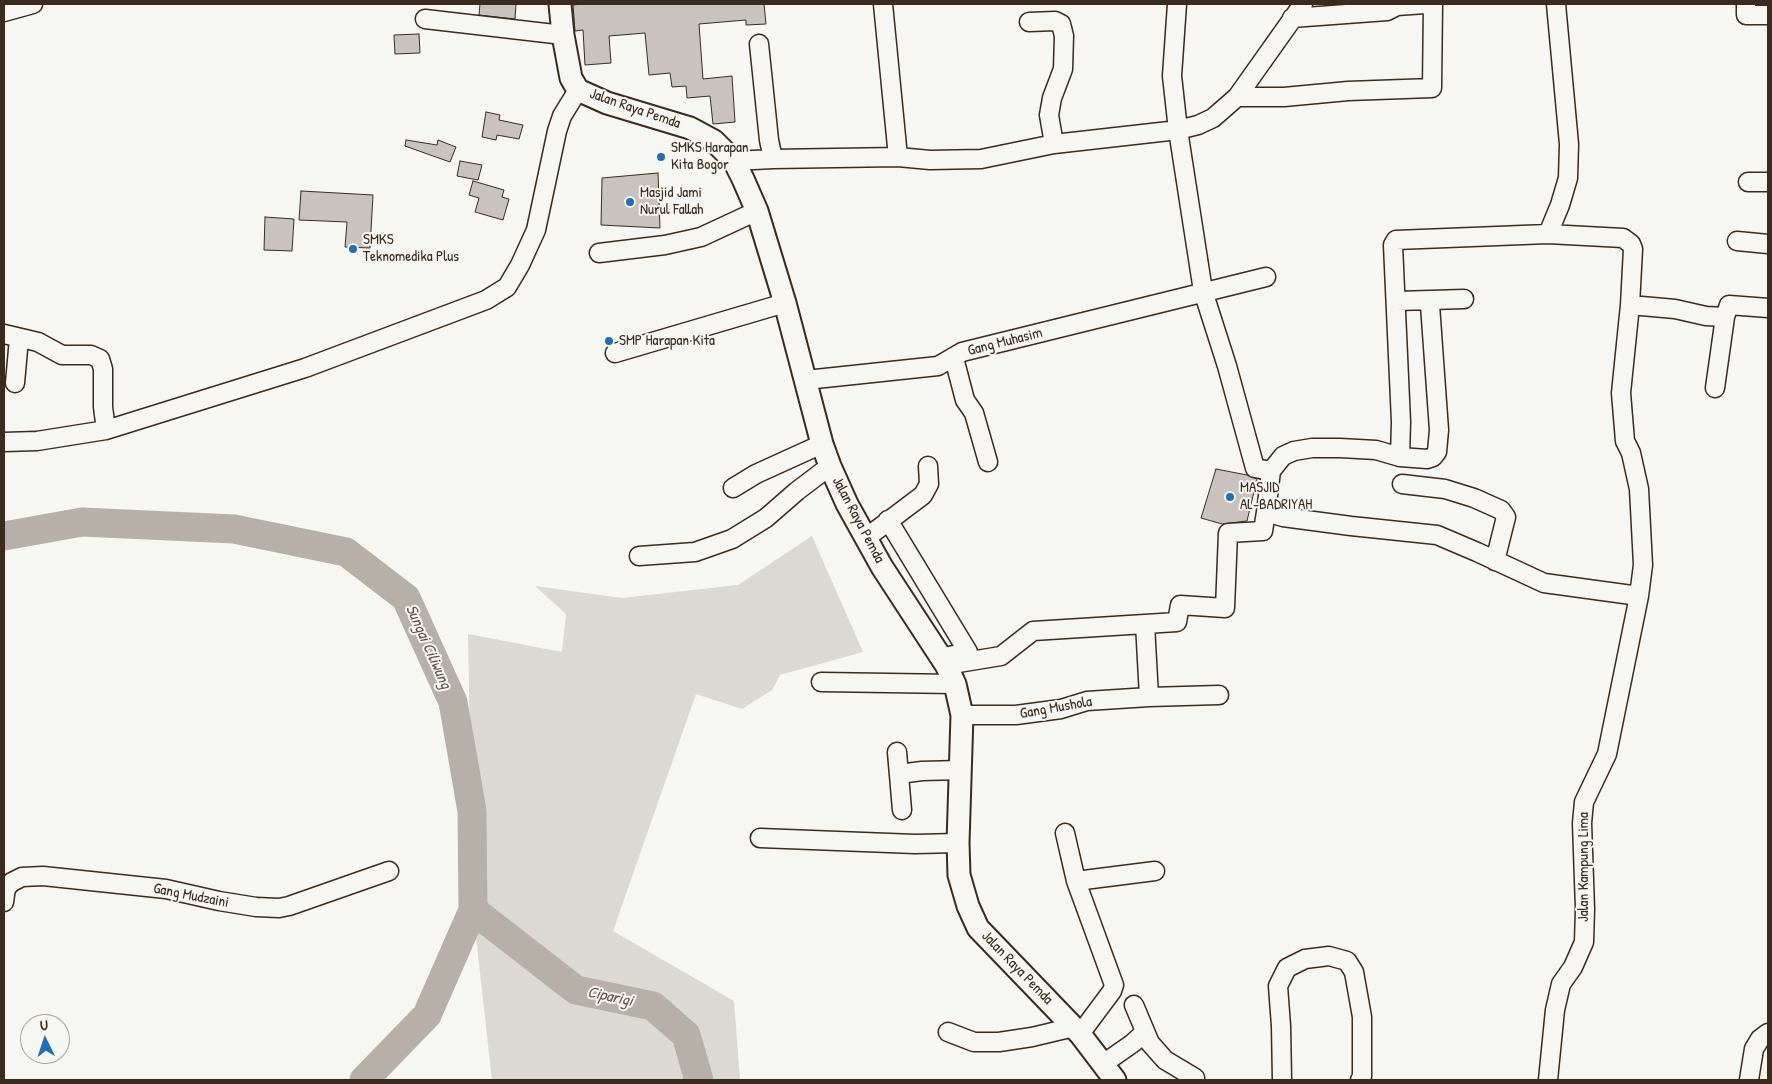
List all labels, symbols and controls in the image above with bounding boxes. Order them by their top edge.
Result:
street label: Jalan Raya Pemda [587,85,683,133]
place label: SMKS Harapan Kita Bogor [671,139,749,174]
marker: SMKS Harapan Kita Bogor [655,151,667,163]
place label: Masjid Jami Nurul Fallah [640,184,703,219]
marker: Masjid Jami Nurul Fallah [624,196,636,208]
place label: SMKS Teknomedika Plus [363,231,459,266]
marker: SMKS Teknomedika Plus [347,243,359,255]
street label: Gang Muhasim [966,324,1044,360]
place label: SMP Harapan Kita [619,332,715,350]
marker: SMP Harapan Kita [603,335,615,347]
street label: Jalan Raya Pemda [828,474,888,566]
place label: MASJID AL-BADRIYAH [1240,479,1312,514]
marker: MASJID AL-BADRIYAH [1224,491,1236,503]
water label: Sungai Ciliwung [401,602,455,692]
street label: Gang Mushola [1019,693,1093,723]
street label: Jalan Kampung Lima [1575,812,1593,922]
street label: Gang Mudzaini [152,880,230,912]
street label: Jalan Raya Pemda [978,928,1056,1008]
water label: Ciparigi [586,983,634,1011]
north arrow [20,1014,70,1064]
text: U [39,1015,48,1034]

